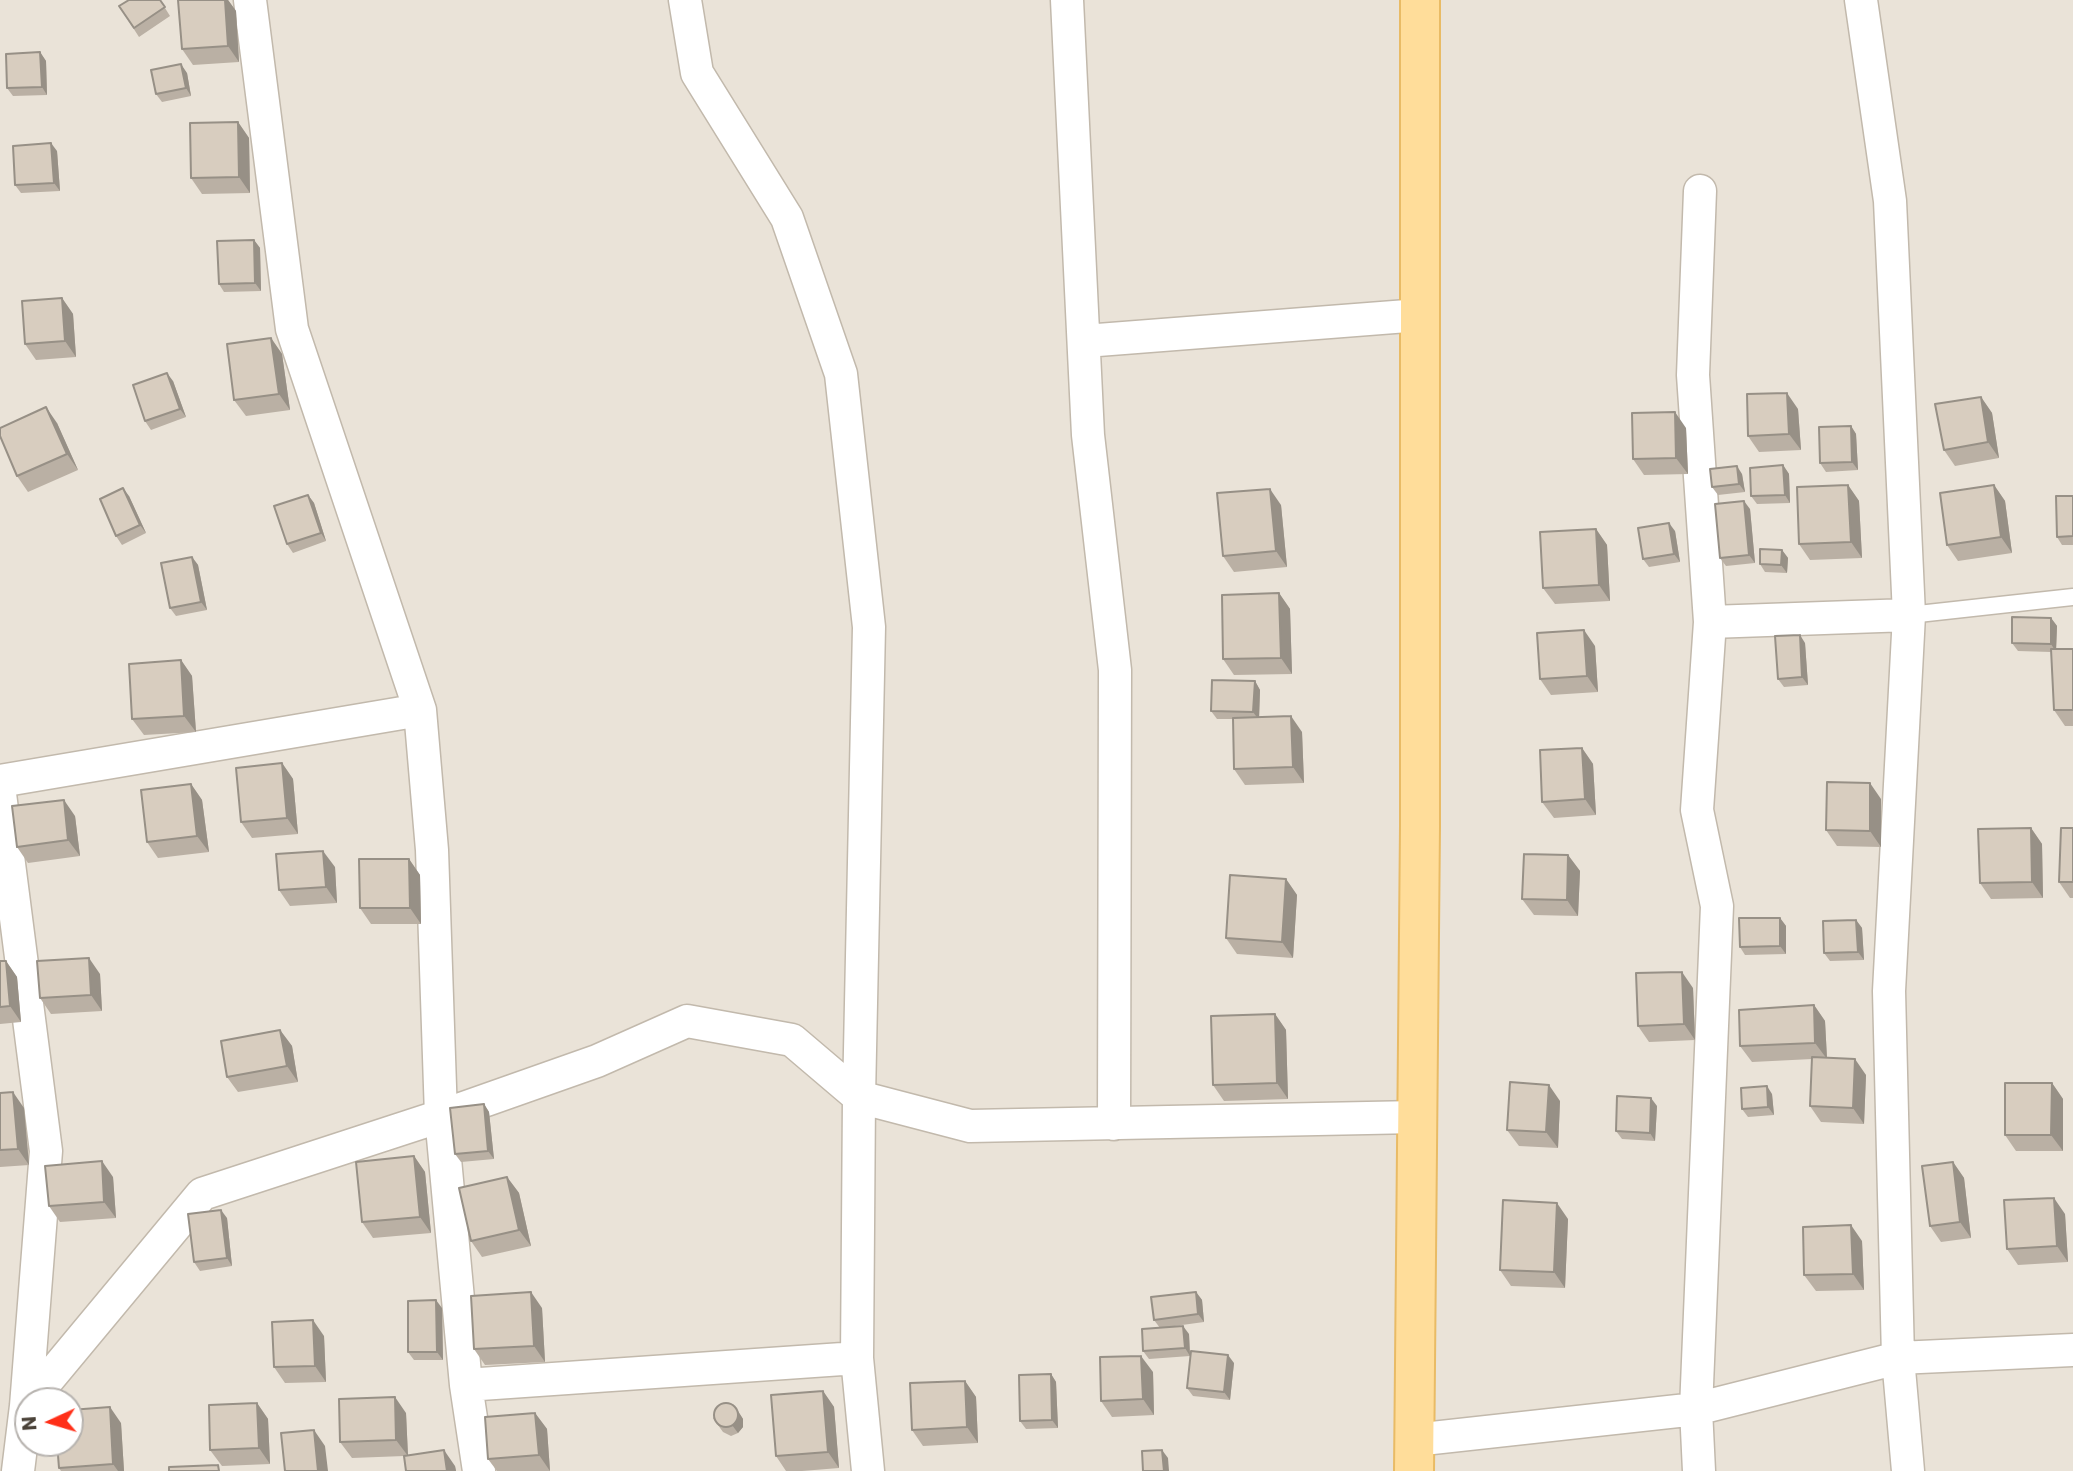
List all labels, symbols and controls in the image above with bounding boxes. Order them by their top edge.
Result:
north arrow [14,1387,84,1457]
text: N [16,1415,44,1431]

